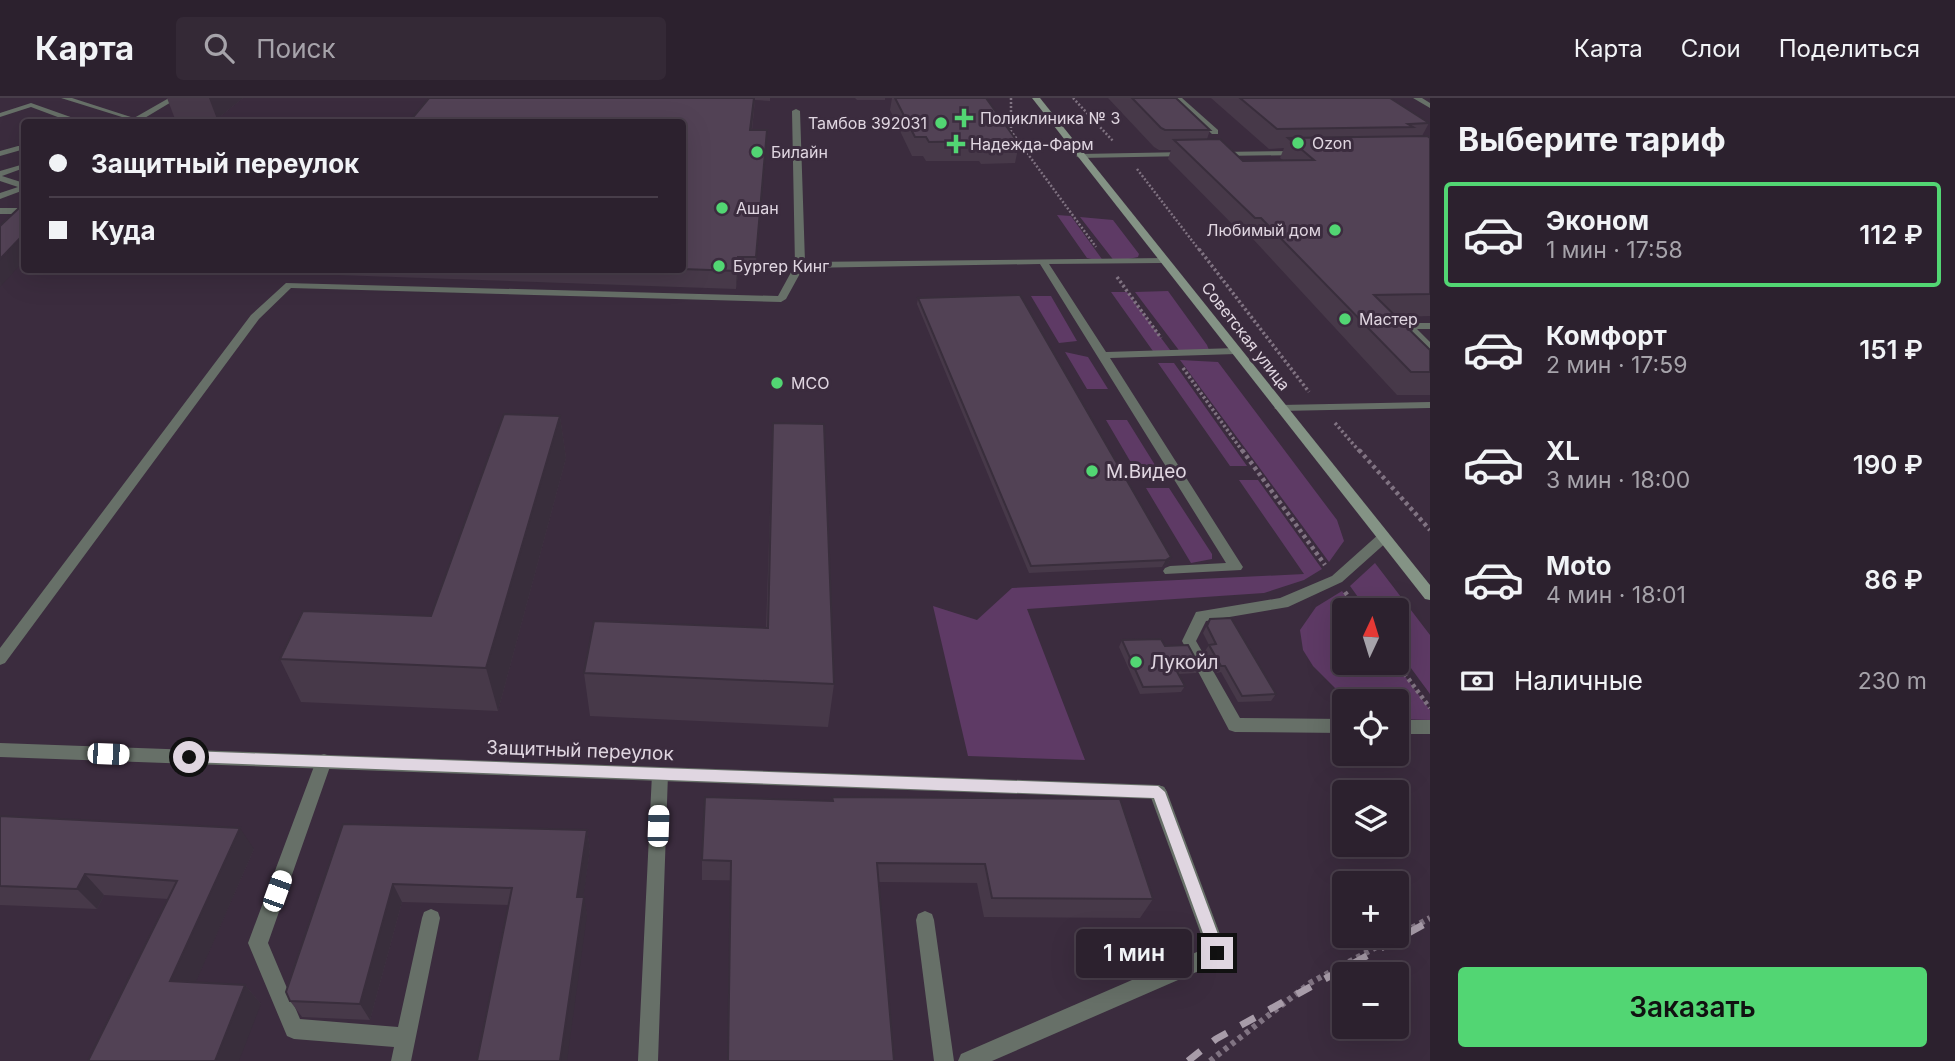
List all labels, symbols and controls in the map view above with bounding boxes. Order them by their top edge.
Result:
search box [176,17,666,80]
text: Карта [35,28,134,68]
icon: search [200,29,238,67]
text: Поиск [256,33,335,64]
text: Карта [1574,34,1643,63]
text: Слои [1681,34,1741,63]
text: Поделиться [1779,34,1920,63]
marker: Поликлиника № 3 [954,108,974,128]
place label: Поликлиника № 3 [980,108,1120,128]
place label: Тамбов 392031 [808,113,927,133]
marker: Тамбов 392031 [933,115,949,131]
text: Выберите тариф [1458,120,1726,159]
place label: Ozon [1312,133,1352,153]
place label: Надежда-Фарм [970,134,1094,154]
marker: Ozon [1290,135,1306,151]
marker: Надежда-Фарм [948,136,964,152]
place label: Билайн [771,142,828,162]
marker: Билайн [749,144,765,160]
text: Защитный переулок [91,148,359,179]
place label: Ашан [736,198,779,218]
marker: Ашан [714,200,730,216]
icon: car [1462,203,1525,266]
text: Эконом [1546,205,1649,236]
text: Куда [91,215,156,246]
text: 112 ₽ [1859,219,1923,250]
place label: Любимый дом [1207,220,1321,240]
marker: Любимый дом [1327,222,1343,238]
text: 1 мин · 17:58 [1546,236,1683,264]
place label: Бургер Кинг [733,256,829,276]
marker: Бургер Кинг [711,258,727,274]
street label: Советская улица [1197,278,1295,394]
place label: Мастер [1359,309,1418,329]
marker: Мастер [1337,311,1353,327]
icon: car [1462,318,1525,381]
text: Комфорт [1546,320,1667,351]
text: 151 ₽ [1859,334,1923,365]
text: 2 мин · 17:59 [1546,351,1687,379]
place label: МСО [791,373,829,393]
marker: МСО [769,375,785,391]
icon: car [1462,433,1525,496]
text: XL [1546,435,1580,466]
text: 190 ₽ [1853,449,1923,480]
place label: М.Видео [1106,460,1187,483]
marker: М.Видео [1084,463,1100,479]
text: 3 мин · 18:00 [1546,466,1690,494]
icon: car [1462,548,1525,611]
text: Moto [1546,550,1611,581]
text: 86 ₽ [1864,564,1923,595]
text: 4 мин · 18:01 [1546,581,1686,609]
north arrow [1332,598,1409,676]
map controls [1332,598,1409,1039]
place label: Лукойл [1150,651,1218,674]
marker: Лукойл [1128,654,1144,670]
icon: cash [1458,662,1496,700]
text: Наличные [1514,665,1643,696]
text: 230 m [1858,667,1927,695]
button: locate [1332,689,1409,766]
street label: Защитный переулок [486,736,675,765]
route start [173,741,205,773]
car [87,743,130,765]
button: layers [1332,780,1409,857]
car [647,805,670,847]
car [260,868,295,914]
button: + [1332,871,1409,948]
callout: 1 мин [1077,928,1192,978]
route end [1201,937,1233,969]
text: 1 мин [1103,939,1165,967]
button: − [1332,962,1409,1039]
button: Заказать [1458,967,1927,1047]

